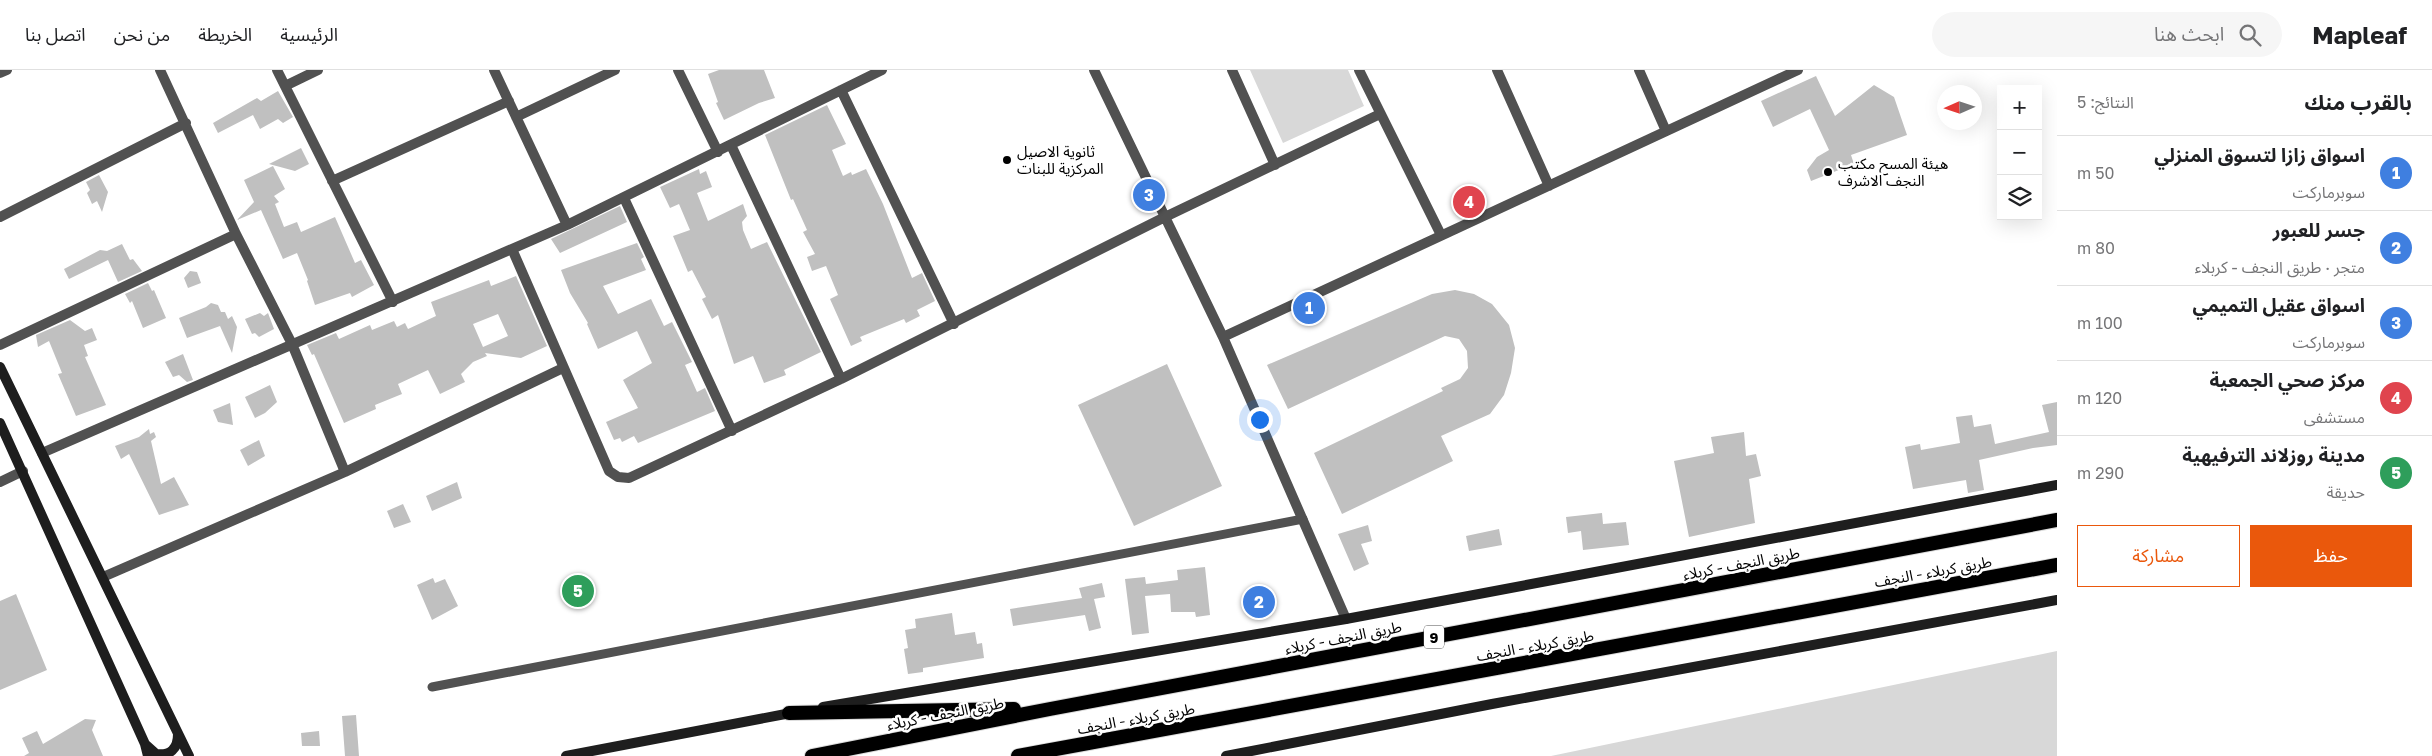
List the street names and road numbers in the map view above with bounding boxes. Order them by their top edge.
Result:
street label: طريق النجف - کربلاء [1681,543,1801,585]
street label: طريق کربلاء - النجف [1873,552,1993,592]
street label: طريق النجف - کربلاء [1283,617,1403,659]
road number: 9 [1424,626,1444,648]
street label: طريق کربلاء - النجف [1475,626,1595,666]
street label: طريق النجف - کربلاء [885,693,1005,735]
street label: طريق کربلاء - النجف [1076,699,1196,739]

